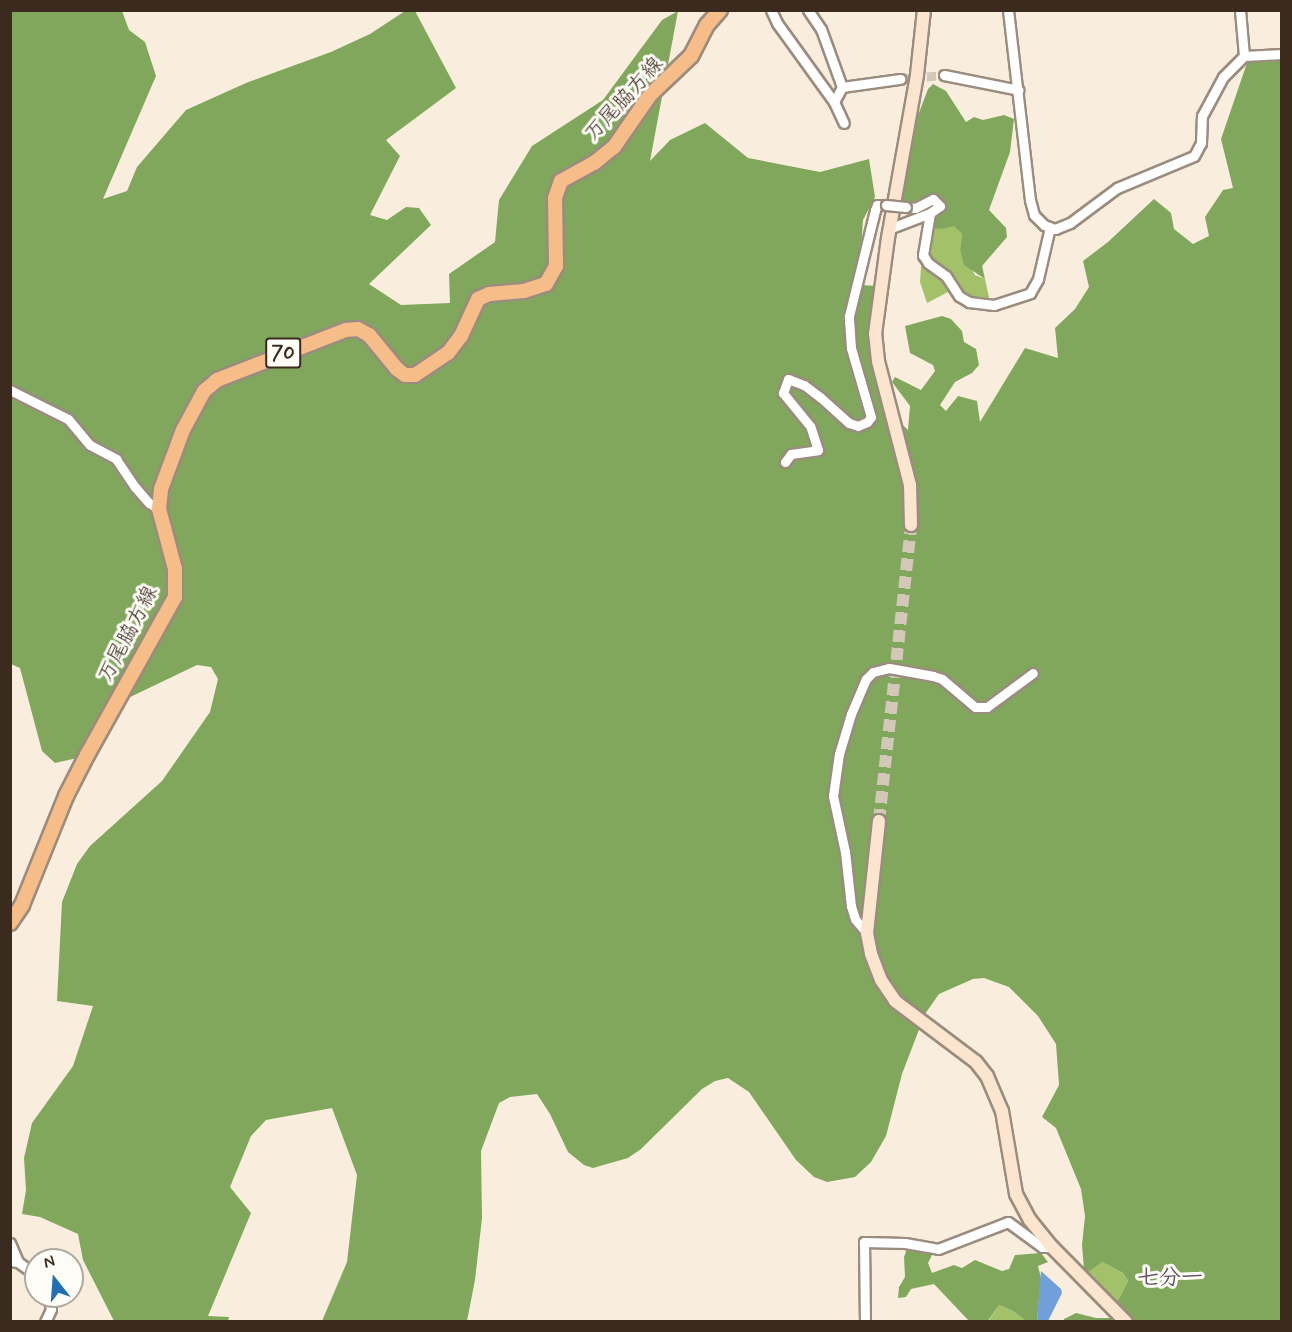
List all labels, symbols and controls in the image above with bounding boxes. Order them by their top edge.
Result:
street label: 万尾脇方線 [580,52,668,146]
road number: 70 [265,336,301,370]
street label: 万尾脇方線 [93,582,163,686]
north arrow [24,1248,84,1308]
text: N [41,1251,57,1274]
district label: 七分一 [1137,1266,1203,1292]

